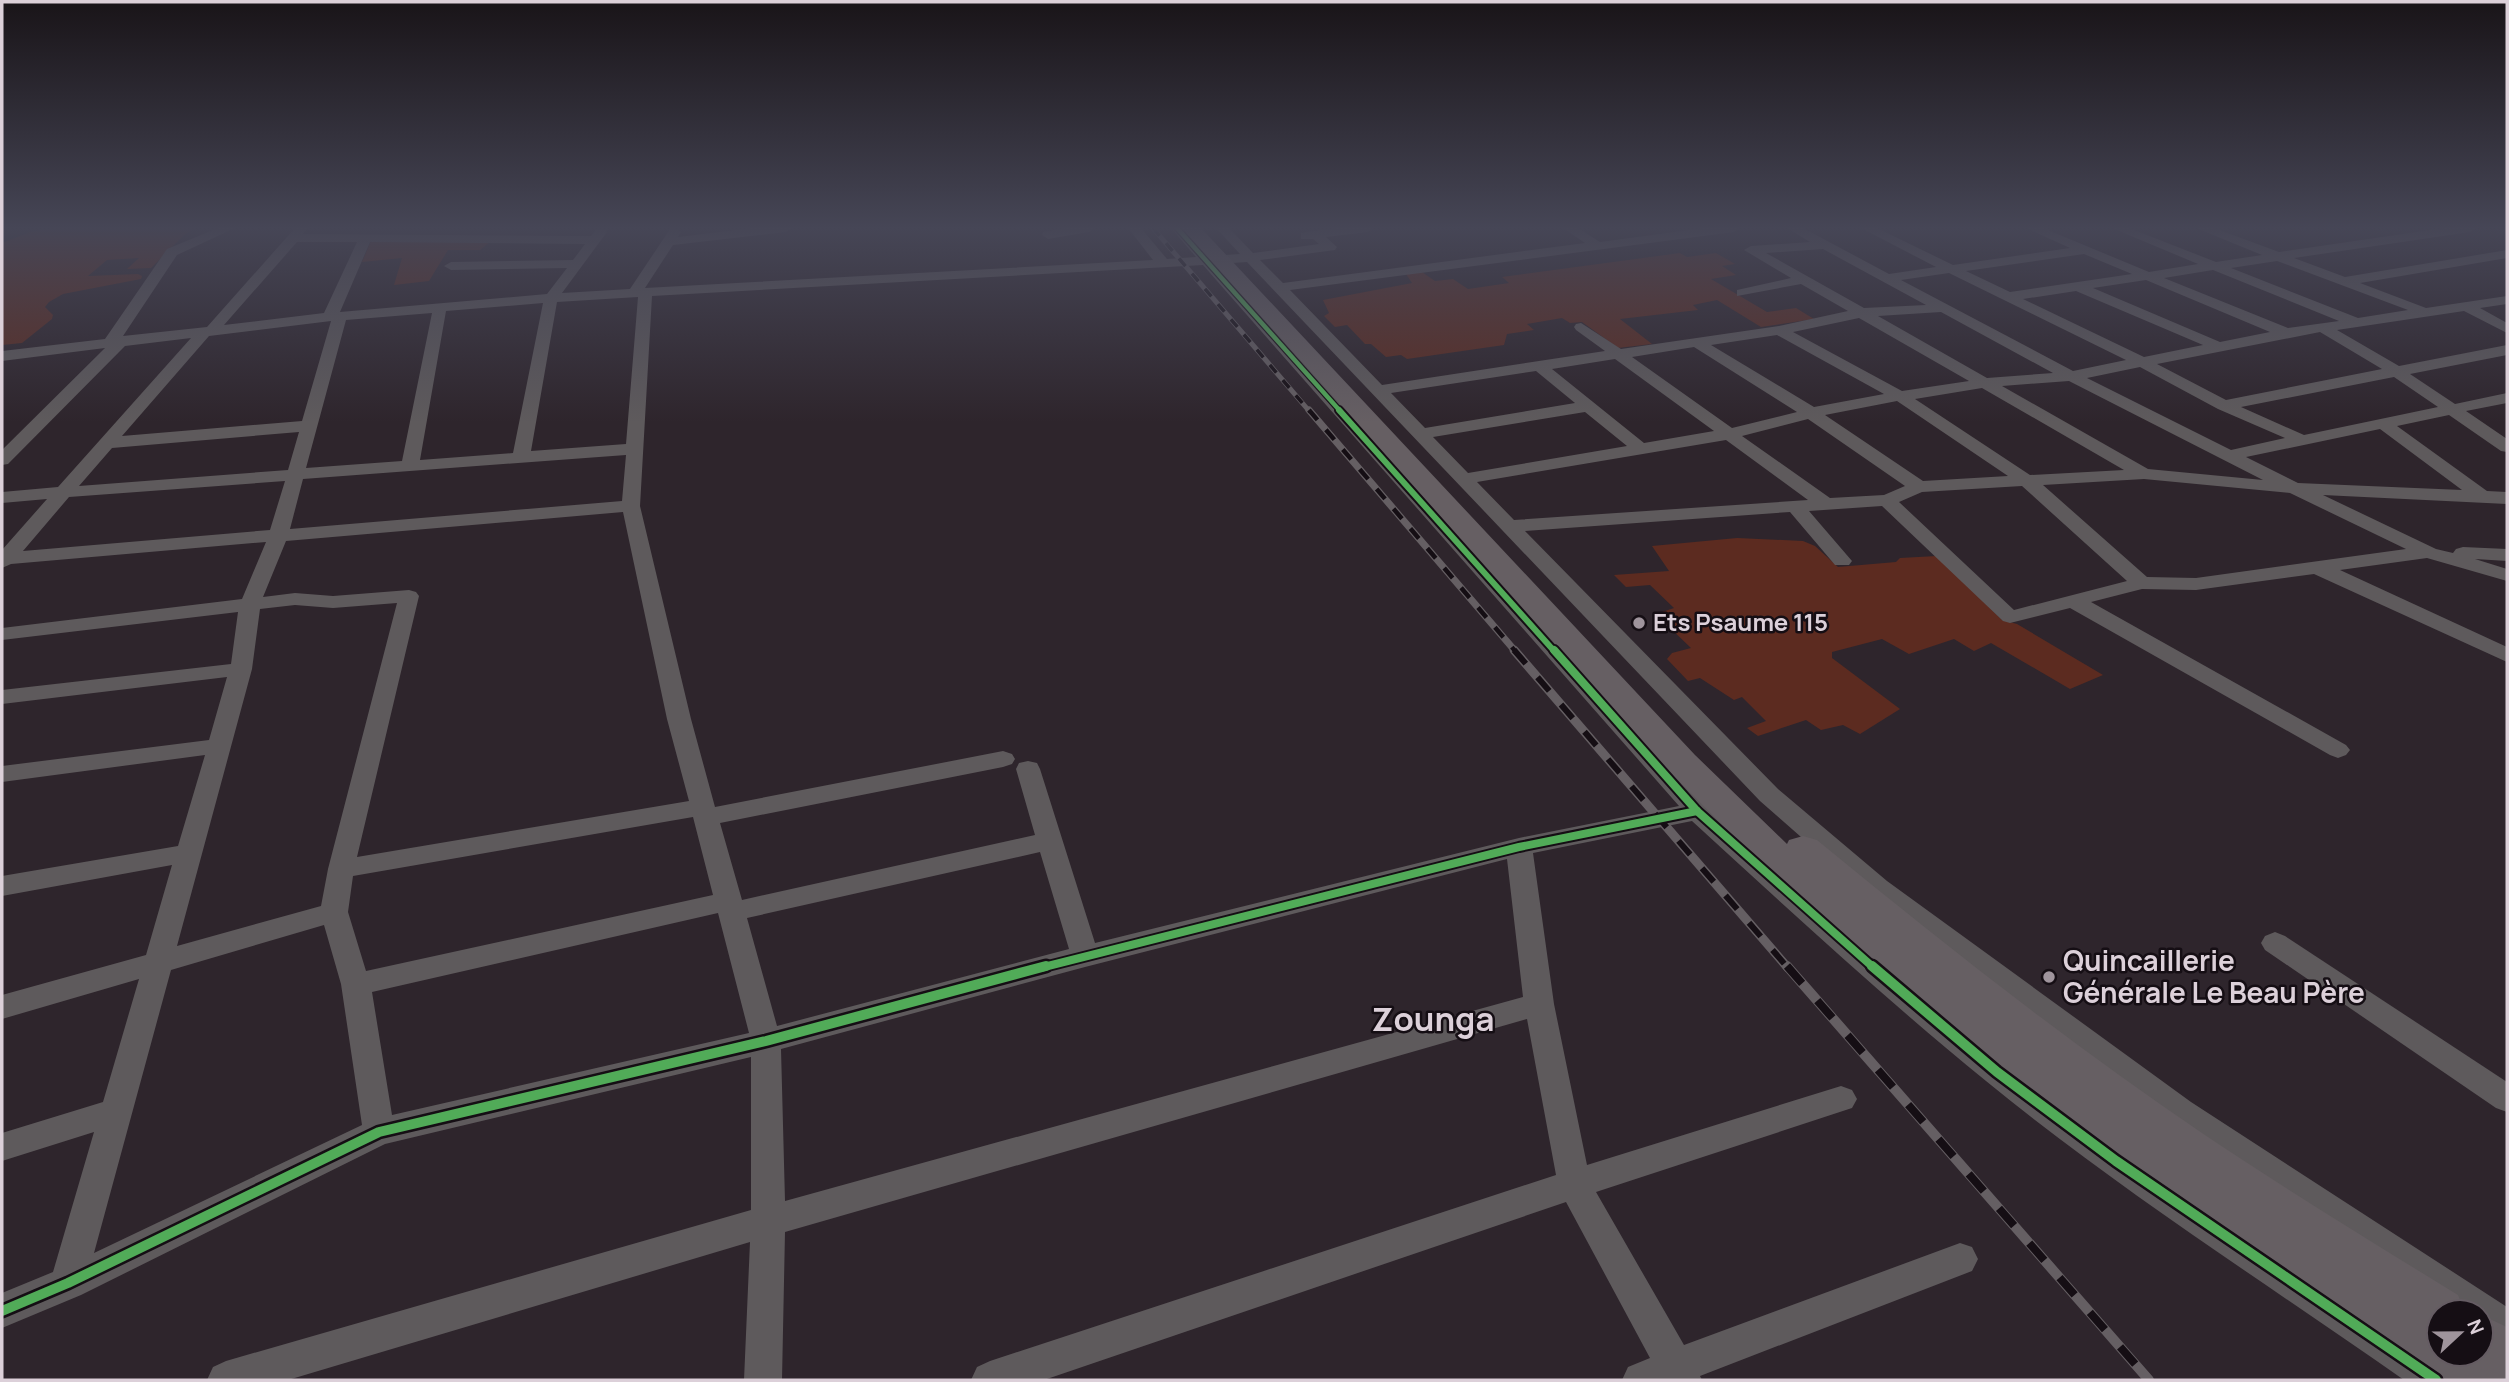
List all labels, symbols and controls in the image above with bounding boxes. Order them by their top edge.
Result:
place label: Ets Psaume 115 [1653,605,1828,638]
marker: Ets Psaume 115 [1631,615,1647,631]
place label: Quincaillerie Générale Le Beau Père [2063,941,2365,1011]
marker: Quincaillerie Générale Le Beau Père [2041,969,2057,985]
district label: Zounga [1372,996,1494,1041]
north arrow [2425,1298,2495,1368]
text: N [2461,1315,2490,1338]

